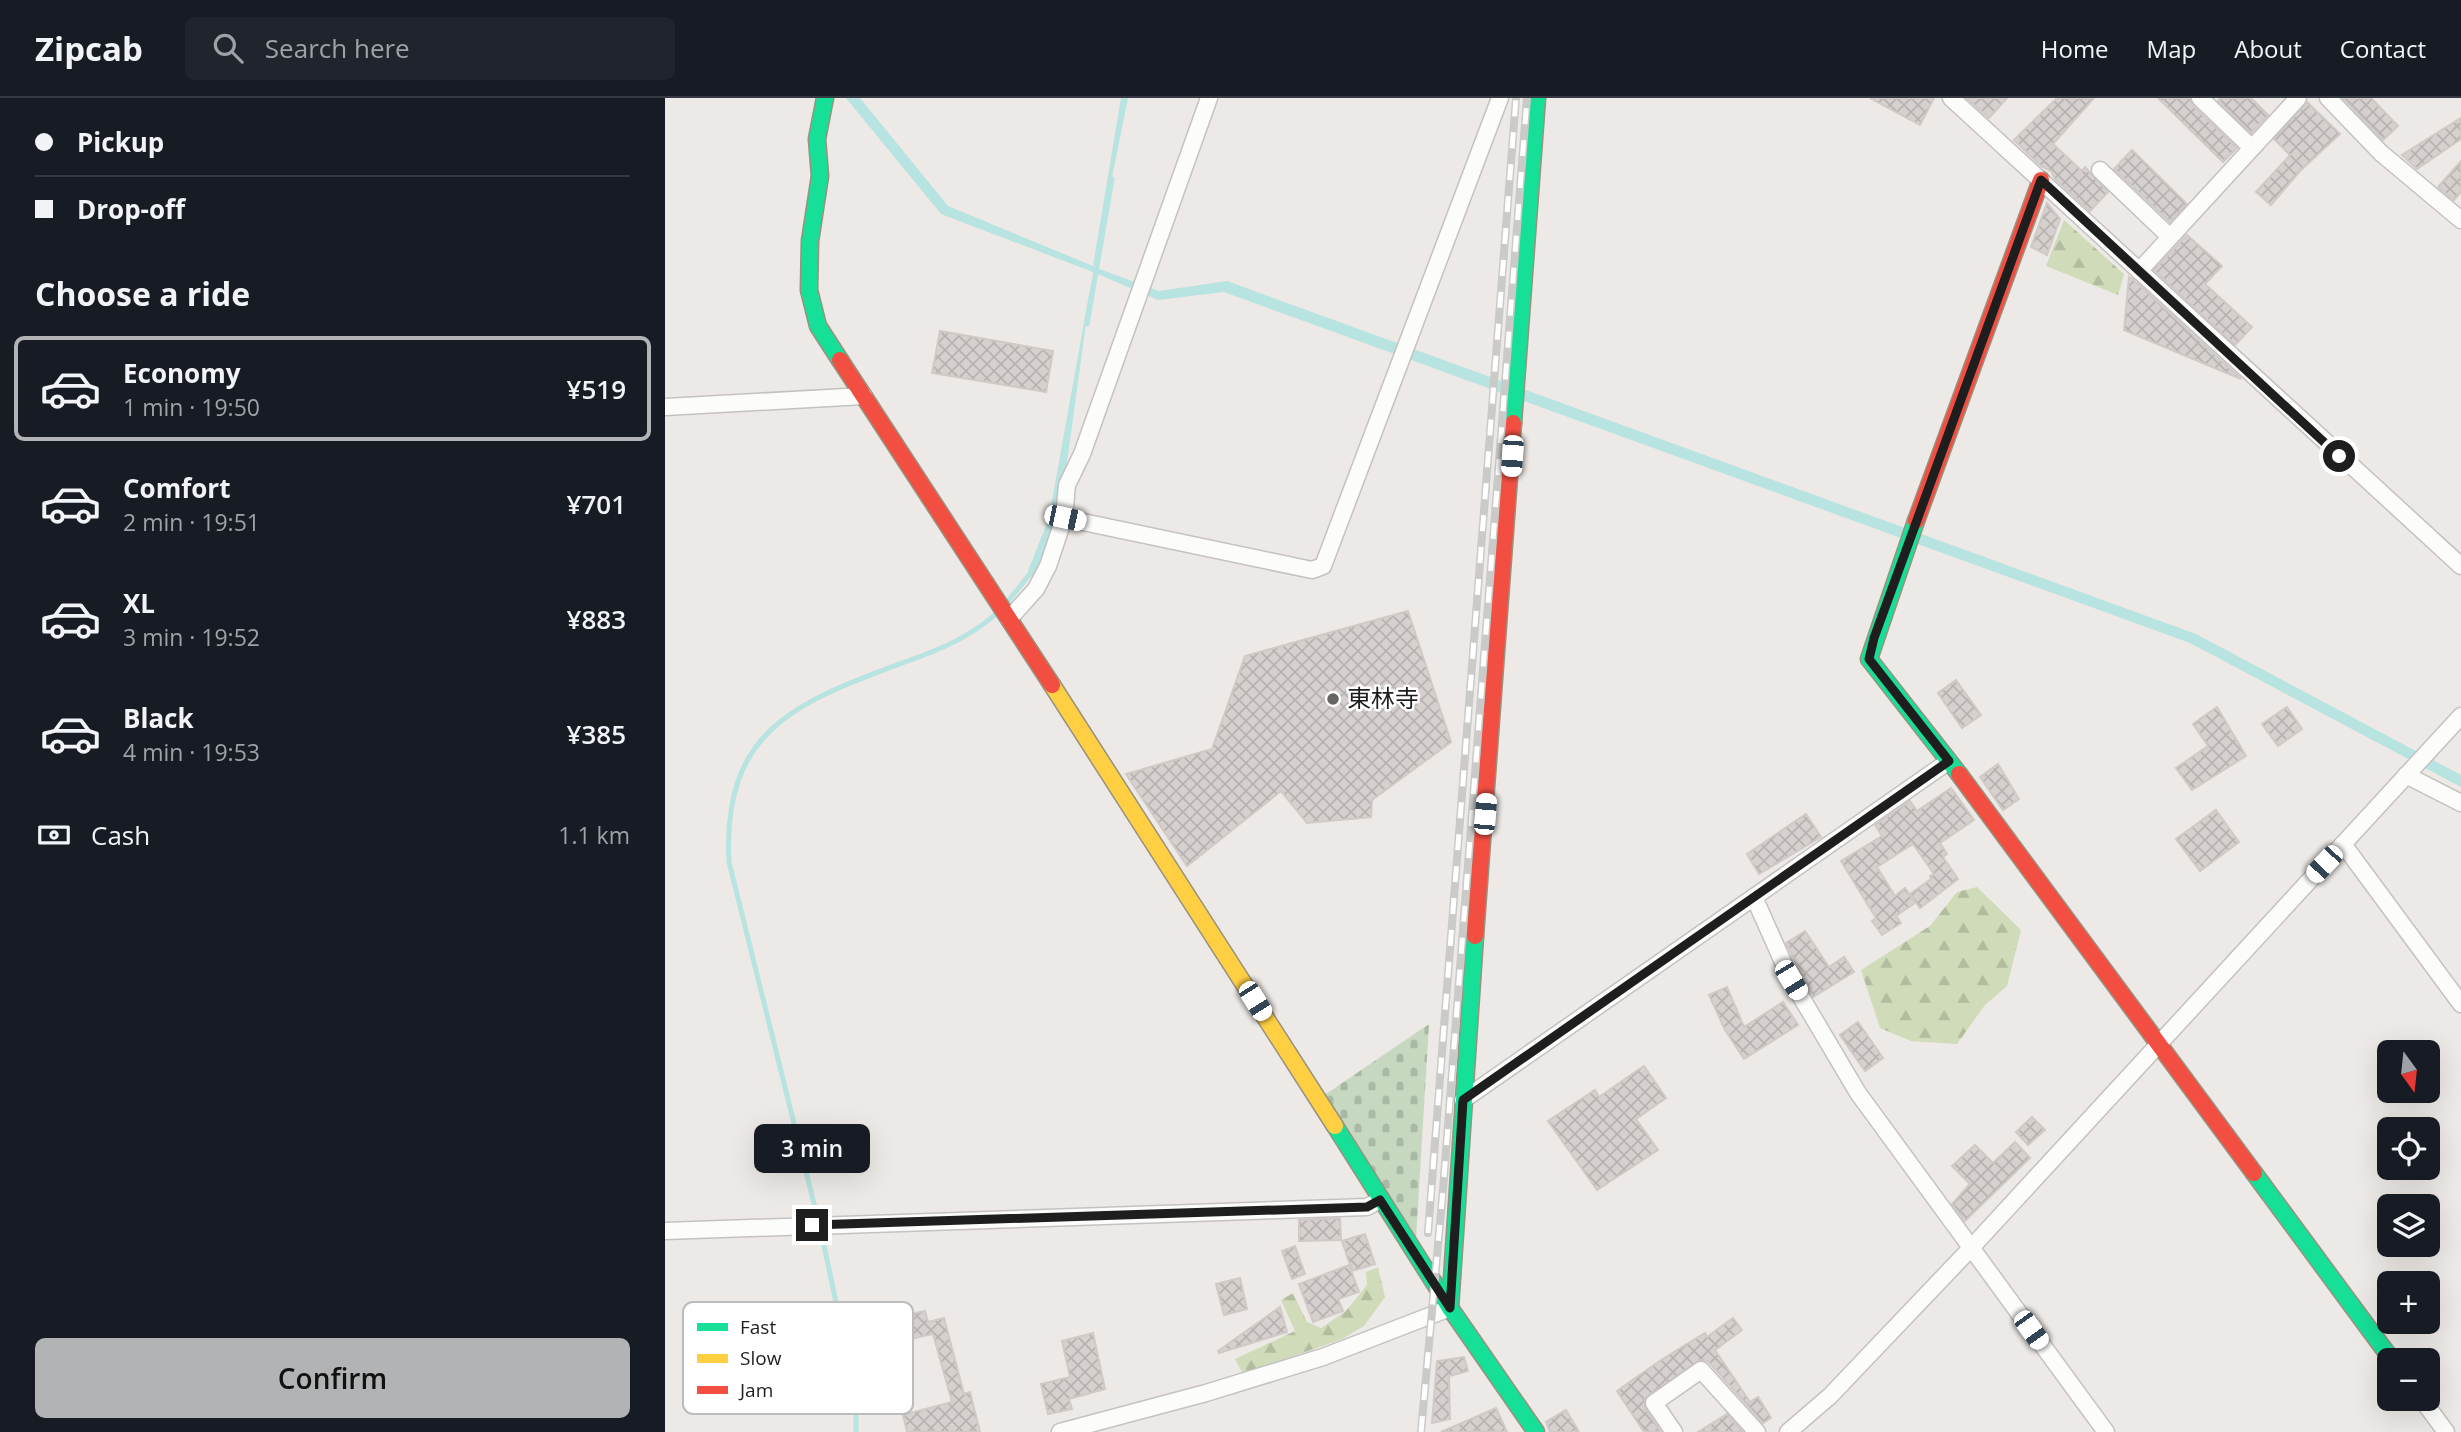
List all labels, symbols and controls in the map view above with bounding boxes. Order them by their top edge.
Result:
search box [185,17,675,80]
text: Zipcab [35,26,143,71]
icon: search [209,29,247,67]
text: Search here [265,30,410,66]
text: Home [2041,32,2109,65]
text: Map [2147,32,2196,65]
text: About [2234,32,2302,65]
text: Contact [2340,32,2426,65]
text: Pickup [77,124,164,160]
text: Drop-off [77,191,185,227]
text: Choose a ride [35,272,250,315]
text: Economy [123,355,241,391]
icon: car [39,357,102,420]
text: ¥519 [567,371,626,407]
text: 1 min · 19:50 [123,391,260,423]
car [1501,434,1524,478]
route start [2323,440,2355,472]
text: Comfort [123,470,230,506]
icon: car [39,472,102,535]
text: ¥701 [567,486,626,522]
car [1043,503,1088,533]
text: 2 min · 19:51 [123,506,260,538]
text: XL [123,585,155,621]
icon: car [39,587,102,650]
text: ¥883 [567,601,626,637]
text: 3 min · 19:52 [123,621,260,653]
place label: 東林寺 [1347,681,1419,714]
marker: 東林寺 [1325,691,1341,707]
text: Black [123,700,194,736]
icon: car [39,702,102,765]
text: ¥385 [567,716,626,752]
text: 4 min · 19:53 [123,736,260,768]
car [1473,792,1498,836]
icon: cash [35,816,73,854]
text: Cash [91,817,150,853]
text: 1.1 km [558,819,630,851]
car [2302,841,2347,887]
car [1772,957,1811,1003]
car [1235,978,1276,1024]
north arrow [2377,1040,2439,1102]
map controls [2377,1040,2440,1411]
button: locate [2377,1117,2440,1180]
callout: 3 min [754,1124,870,1172]
text: 3 min [781,1132,843,1164]
button: layers [2377,1194,2440,1257]
route end [796,1209,828,1241]
button: + [2377,1271,2440,1334]
legend [683,1302,913,1414]
car [2011,1307,2052,1353]
text: Fast [740,1314,776,1340]
button: Confirm [35,1338,630,1418]
text: Slow [740,1345,782,1371]
button: − [2377,1348,2440,1411]
text: Jam [738,1377,773,1403]

